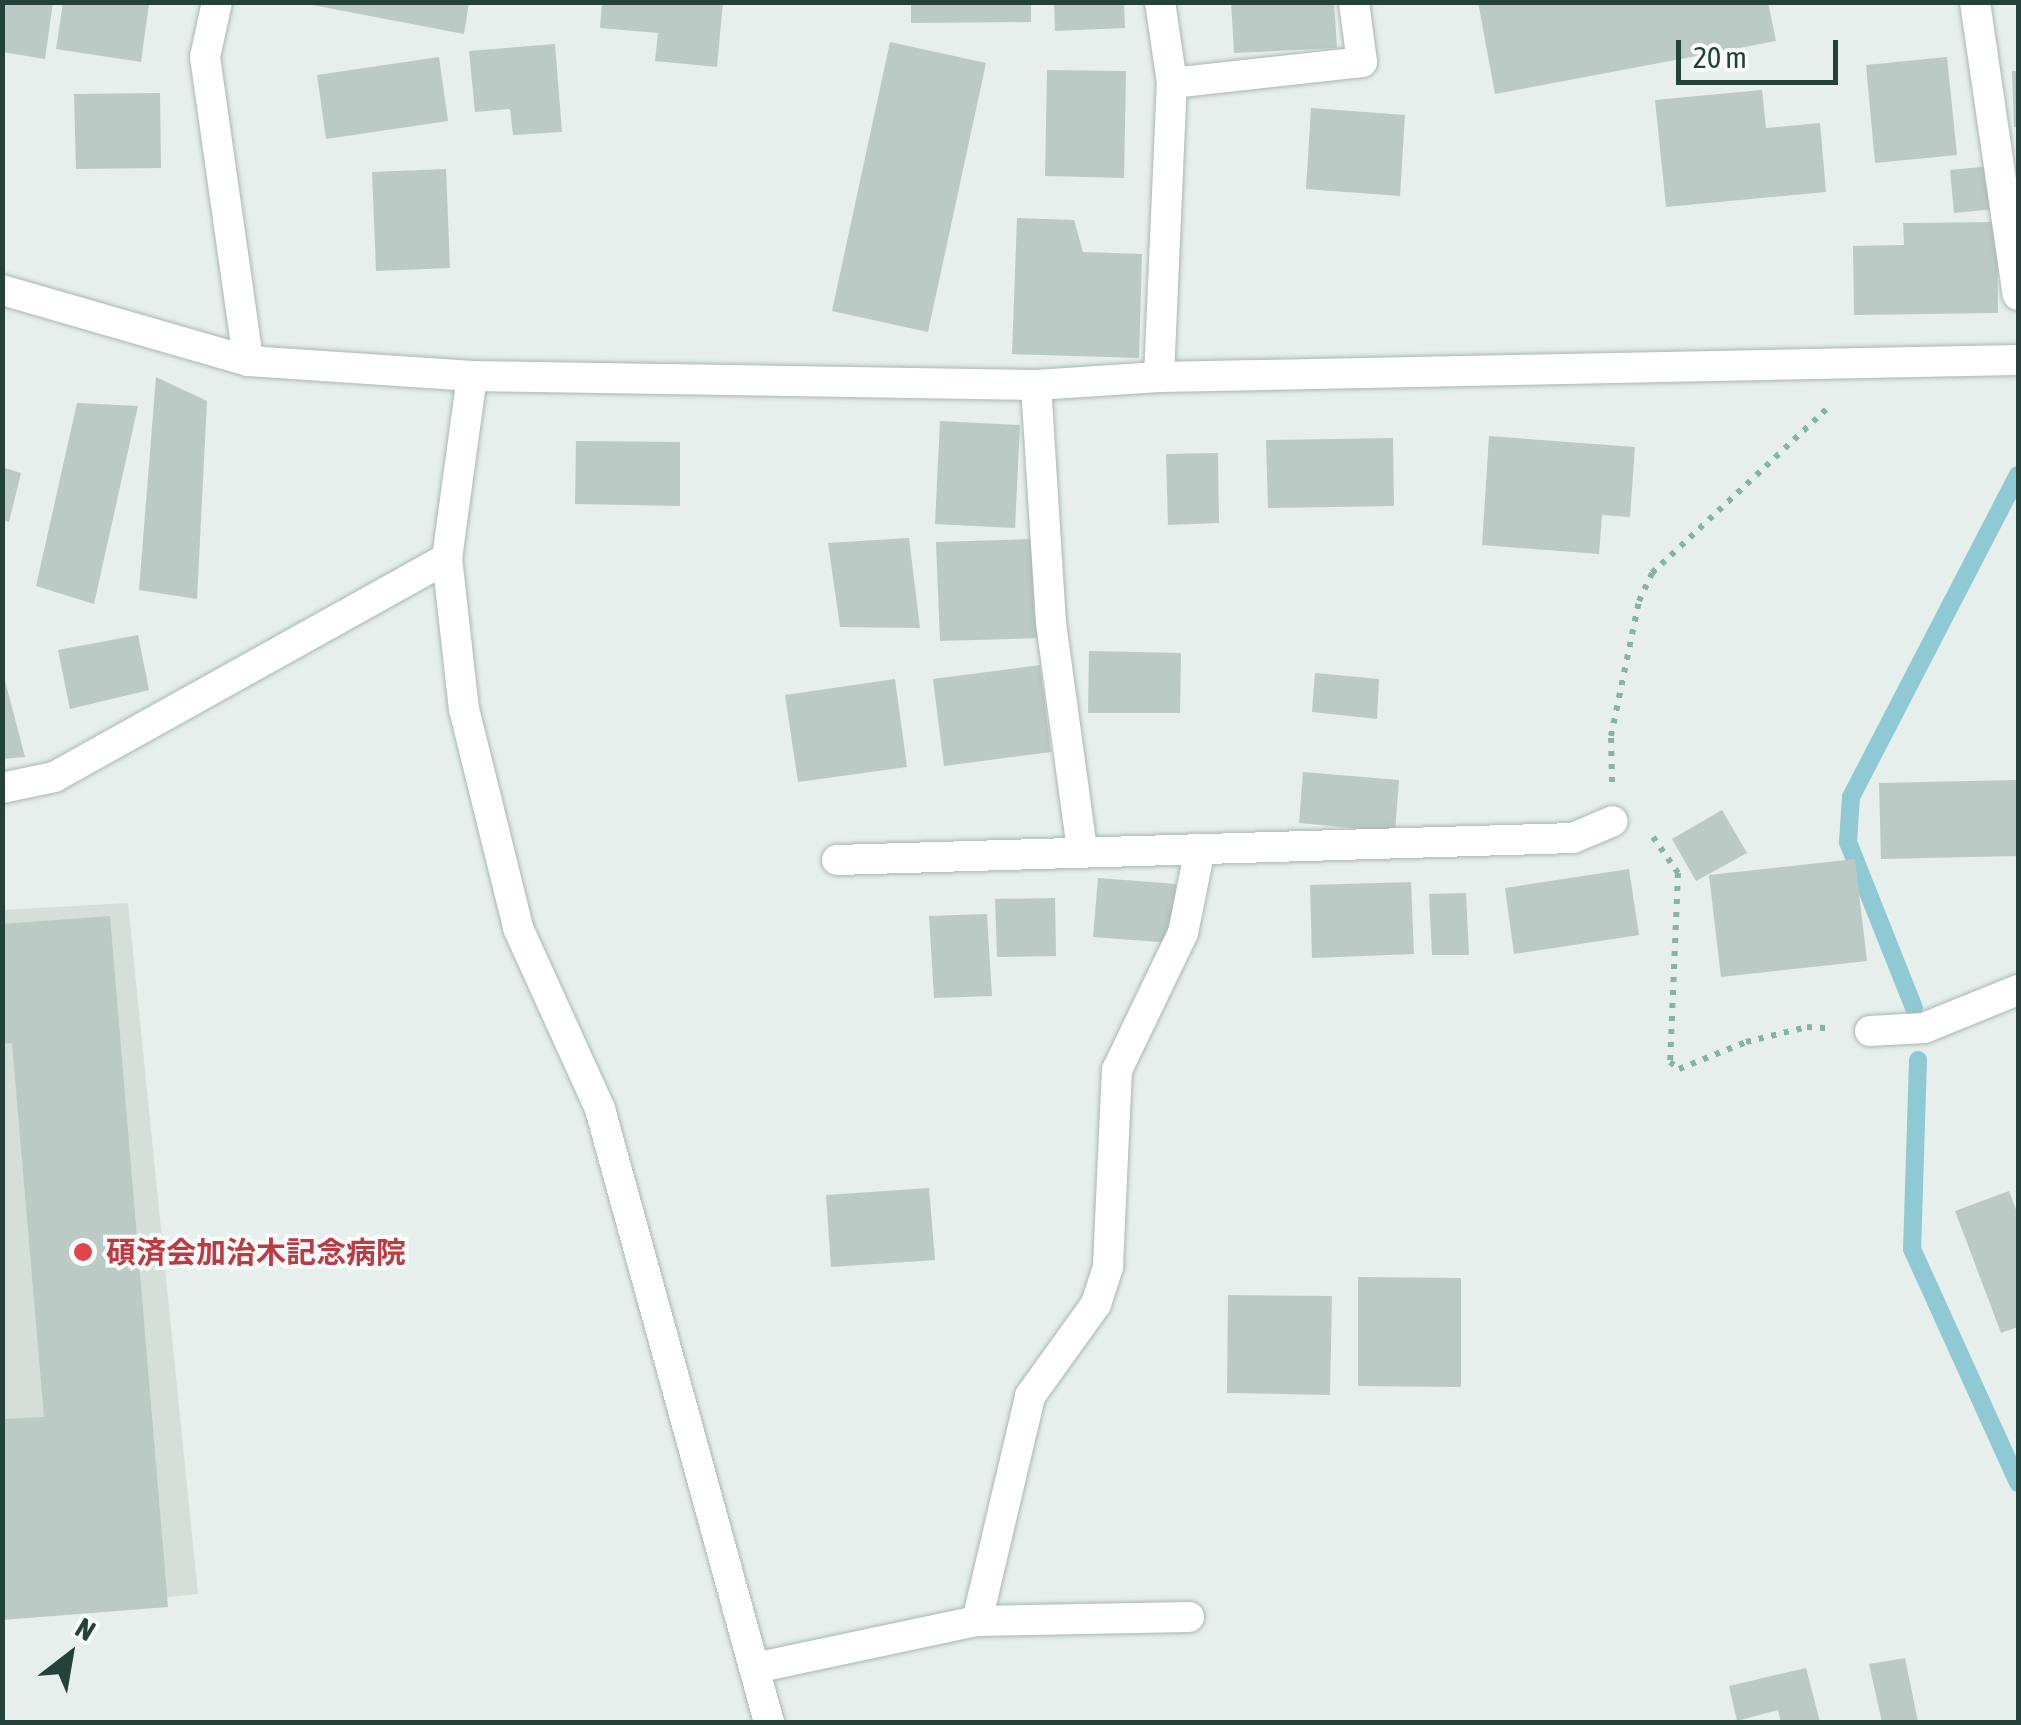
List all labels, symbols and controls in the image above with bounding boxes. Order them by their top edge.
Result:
scale bar [1681,20,1844,82]
text: 20 m [1693,40,1747,74]
place label: 碩済会加治木記念病院 [106,1234,406,1270]
marker: 碩済会加治木記念病院 [70,1239,96,1265]
north arrow [20,1605,120,1705]
text: N [70,1611,101,1647]

